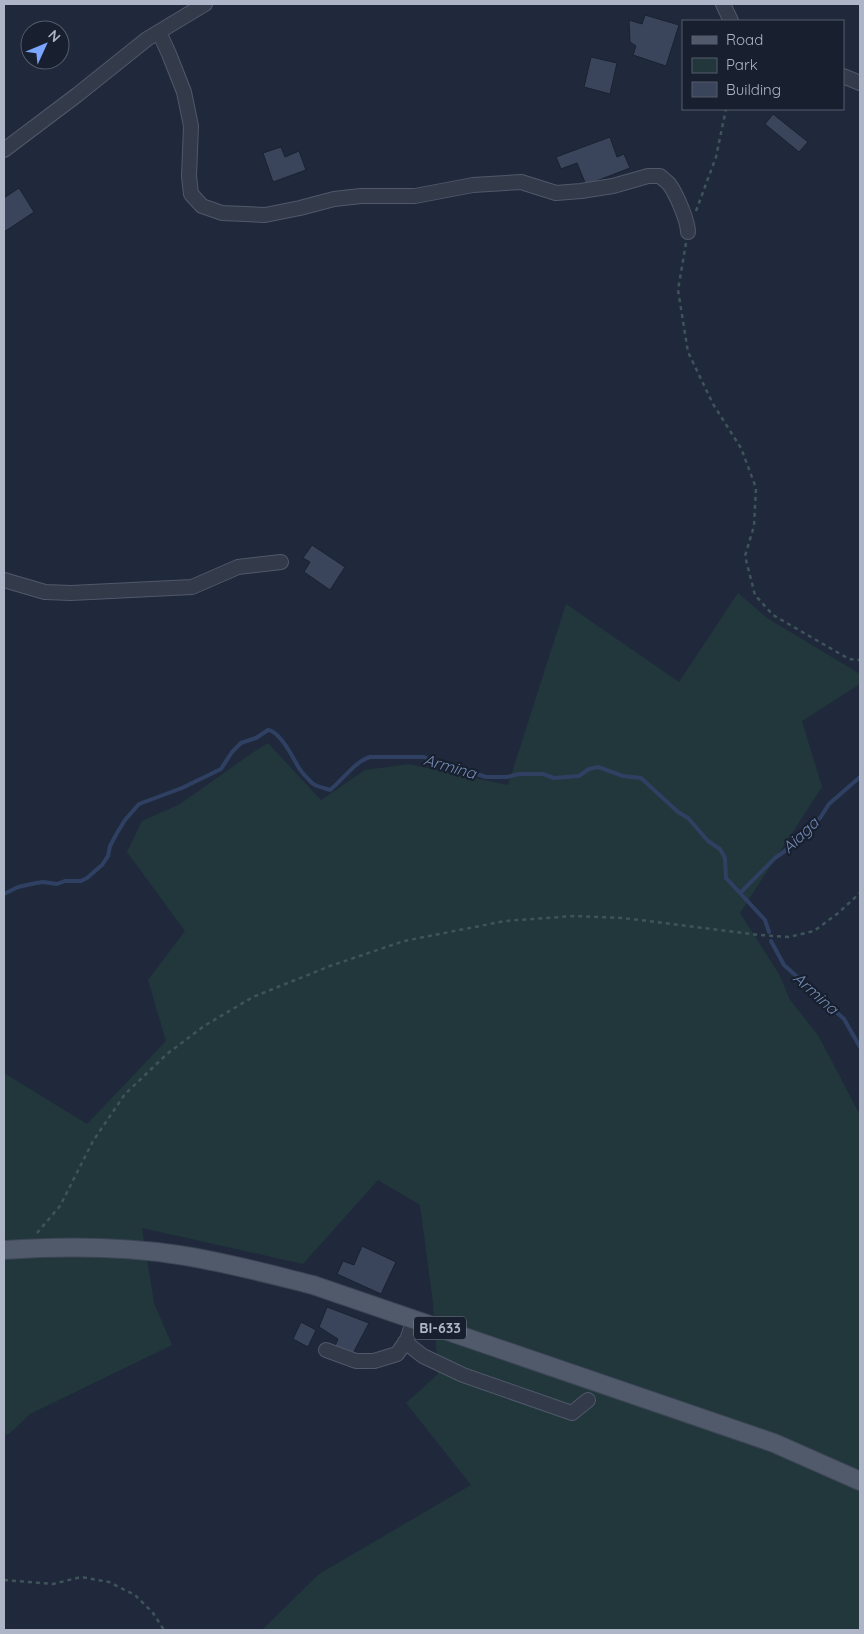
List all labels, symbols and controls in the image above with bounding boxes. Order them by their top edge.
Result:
north arrow [20,20,70,70]
legend [682,20,844,110]
text: N [44,26,64,46]
text: Road [726,30,763,49]
text: Park [726,55,758,74]
text: Building [726,80,781,99]
water label: Armina [422,749,480,783]
water label: Aiaga [778,812,823,857]
water label: Armina [789,968,844,1019]
road number: BI-633 [414,1316,466,1340]

